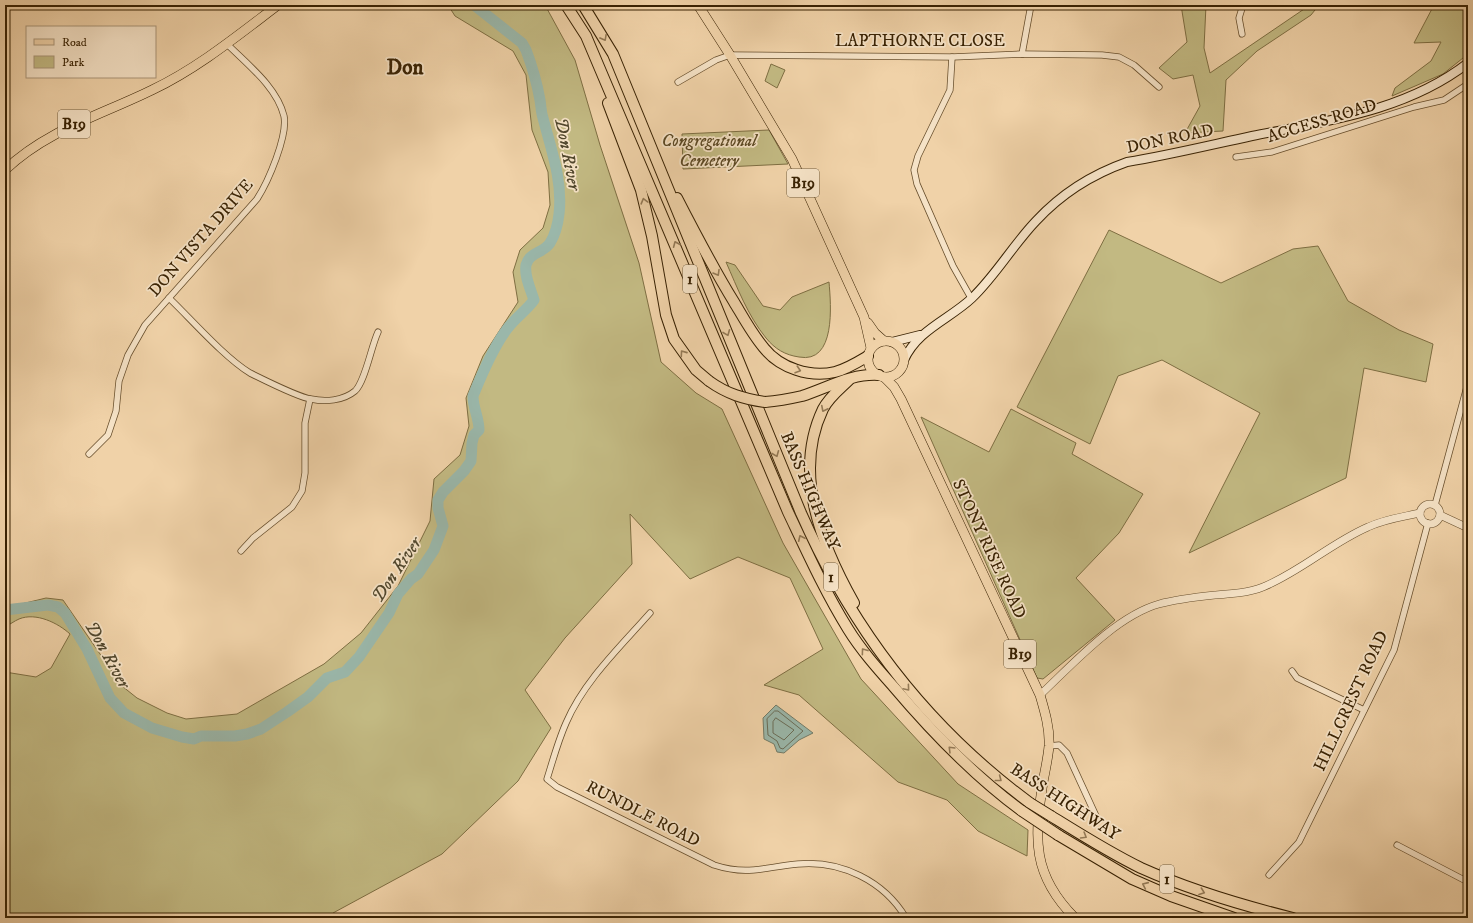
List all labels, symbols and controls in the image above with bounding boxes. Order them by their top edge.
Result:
legend [26,26,156,78]
street label: LAPTHORNE CLOSE [835,30,1005,52]
one-way arrow [599,34,606,41]
text: Road [62,35,87,50]
text: Park [62,55,84,70]
district label: Don [387,55,424,81]
street label: ACCESS ROAD [1265,94,1379,148]
road number: B19 [58,110,90,138]
water label: Don River [549,116,585,194]
street label: DON ROAD [1124,119,1216,159]
park label: Congregational Cemetery [661,130,758,172]
road number: B19 [787,169,819,197]
street label: DON VISTA DRIVE [144,174,258,302]
one-way arrow [640,198,649,205]
one-way arrow [672,241,680,248]
road number: 1 [683,265,697,293]
one-way arrow [712,269,719,276]
one-way arrow [722,330,730,337]
one-way arrow [681,350,688,357]
one-way arrow [794,365,801,374]
one-way arrow [821,405,829,412]
street label: BASS HIGHWAY [775,428,845,554]
one-way arrow [771,449,779,457]
street label: STONY RISE ROAD [947,476,1031,622]
water label: Don River [367,532,428,607]
one-way arrow [798,535,806,543]
road number: 1 [824,563,838,591]
water label: Don River [80,617,135,694]
street label: HILLCREST ROAD [1309,627,1393,775]
road number: B19 [1004,640,1036,668]
one-way arrow [862,649,869,656]
one-way arrow [903,684,910,691]
one-way arrow [948,746,956,753]
street label: BASS HIGHWAY [1006,758,1124,846]
one-way arrow [995,775,1002,782]
street label: RUNDLE ROAD [582,776,704,852]
one-way arrow [1080,832,1087,839]
road number: 1 [1160,865,1174,893]
one-way arrow [1142,882,1150,890]
one-way arrow [1198,887,1205,896]

